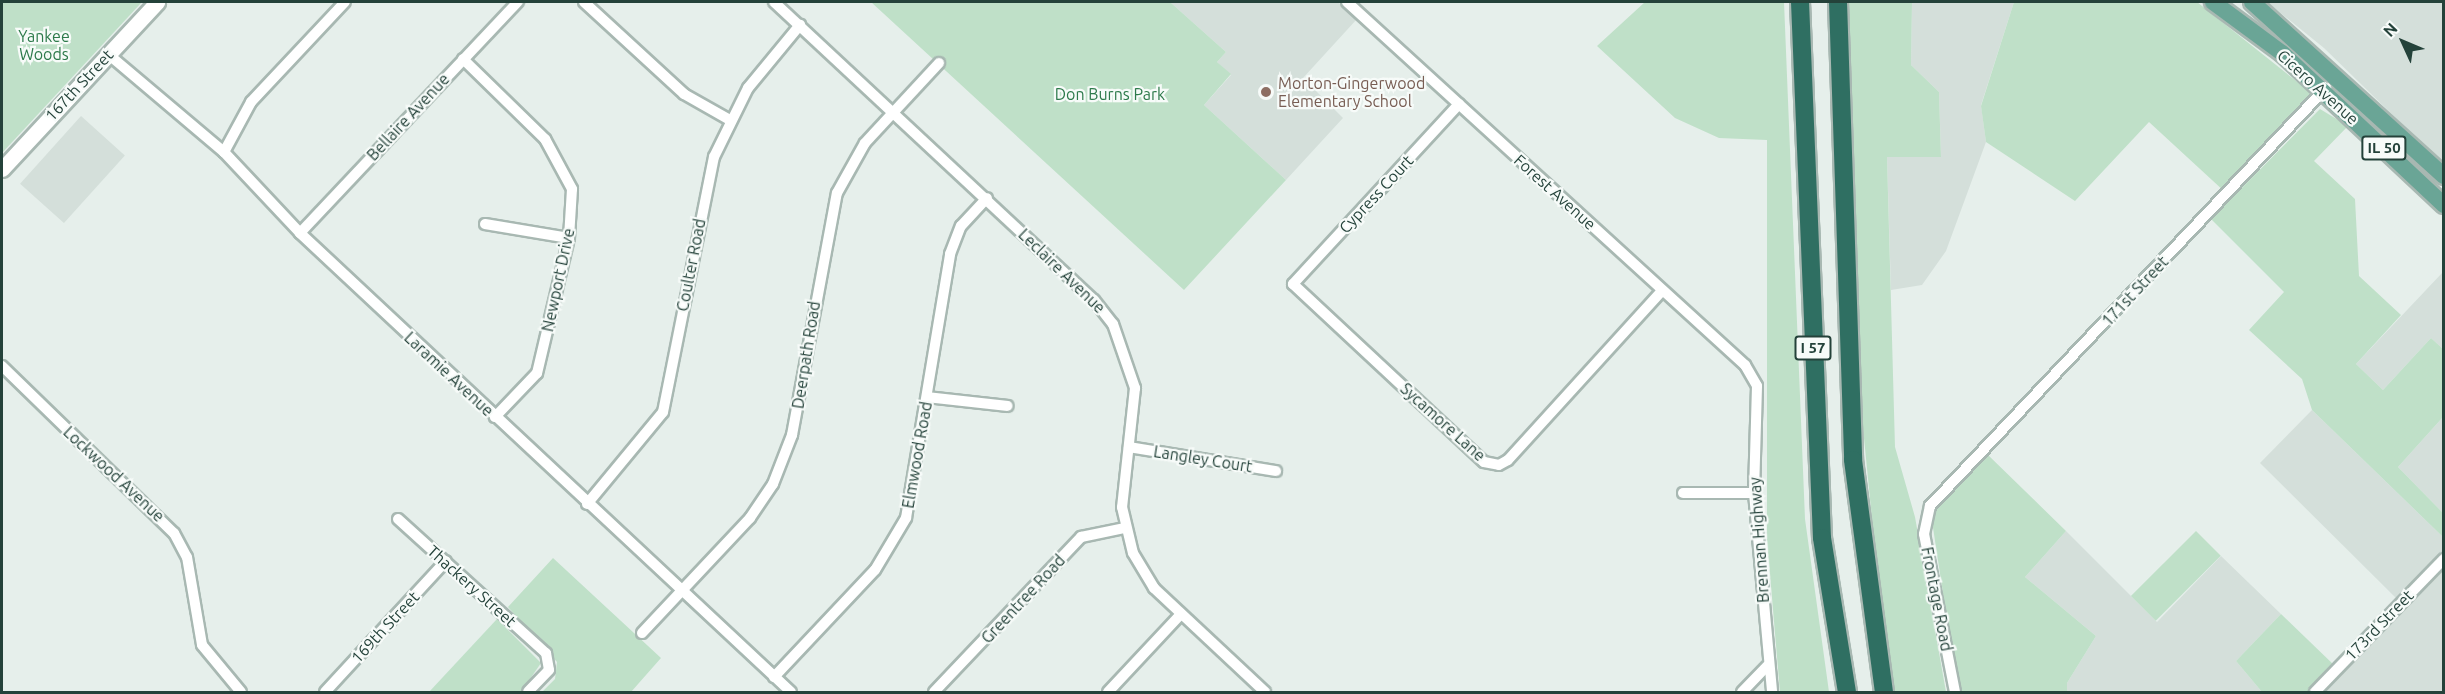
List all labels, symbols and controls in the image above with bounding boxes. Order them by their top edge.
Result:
north arrow [2373,12,2433,72]
text: N [2379,19,2401,40]
park label: Yankee Woods [18,26,70,64]
street label: 167th Street [41,45,117,125]
street label: Cicero Avenue [2273,45,2363,129]
street label: Bellaire Avenue [363,70,453,164]
place label: Morton-Gingerwood Elementary School [1278,73,1425,111]
park label: Don Burns Park [1055,84,1165,104]
marker: Morton-Gingerwood Elementary School [1259,85,1273,99]
road number: IL 50 [2360,136,2408,160]
street label: Forest Avenue [1510,150,1600,234]
street label: Cypress Court [1335,151,1417,237]
street label: Coulter Road [673,217,709,313]
street label: Leclaire Avenue [1015,225,1109,317]
street label: Newport Drive [538,227,578,333]
street label: 171st Street [2098,252,2172,330]
street label: Deerpath Road [788,300,824,410]
street label: Laramie Avenue [400,328,498,420]
road number: I 57 [1794,336,1832,360]
street label: Sycamore Lane [1397,379,1489,465]
street label: Elmwood Road [898,400,936,510]
street label: Lockwood Avenue [60,422,168,526]
street label: Langley Court [1152,442,1254,476]
street label: Brennan Highway [1745,476,1773,604]
street label: Thackery Street [424,541,520,631]
street label: Frontage Road [1917,545,1957,653]
street label: Greentree Road [977,551,1069,647]
street label: 173rd Street [2341,586,2417,664]
street label: 169th Street [347,587,423,667]

